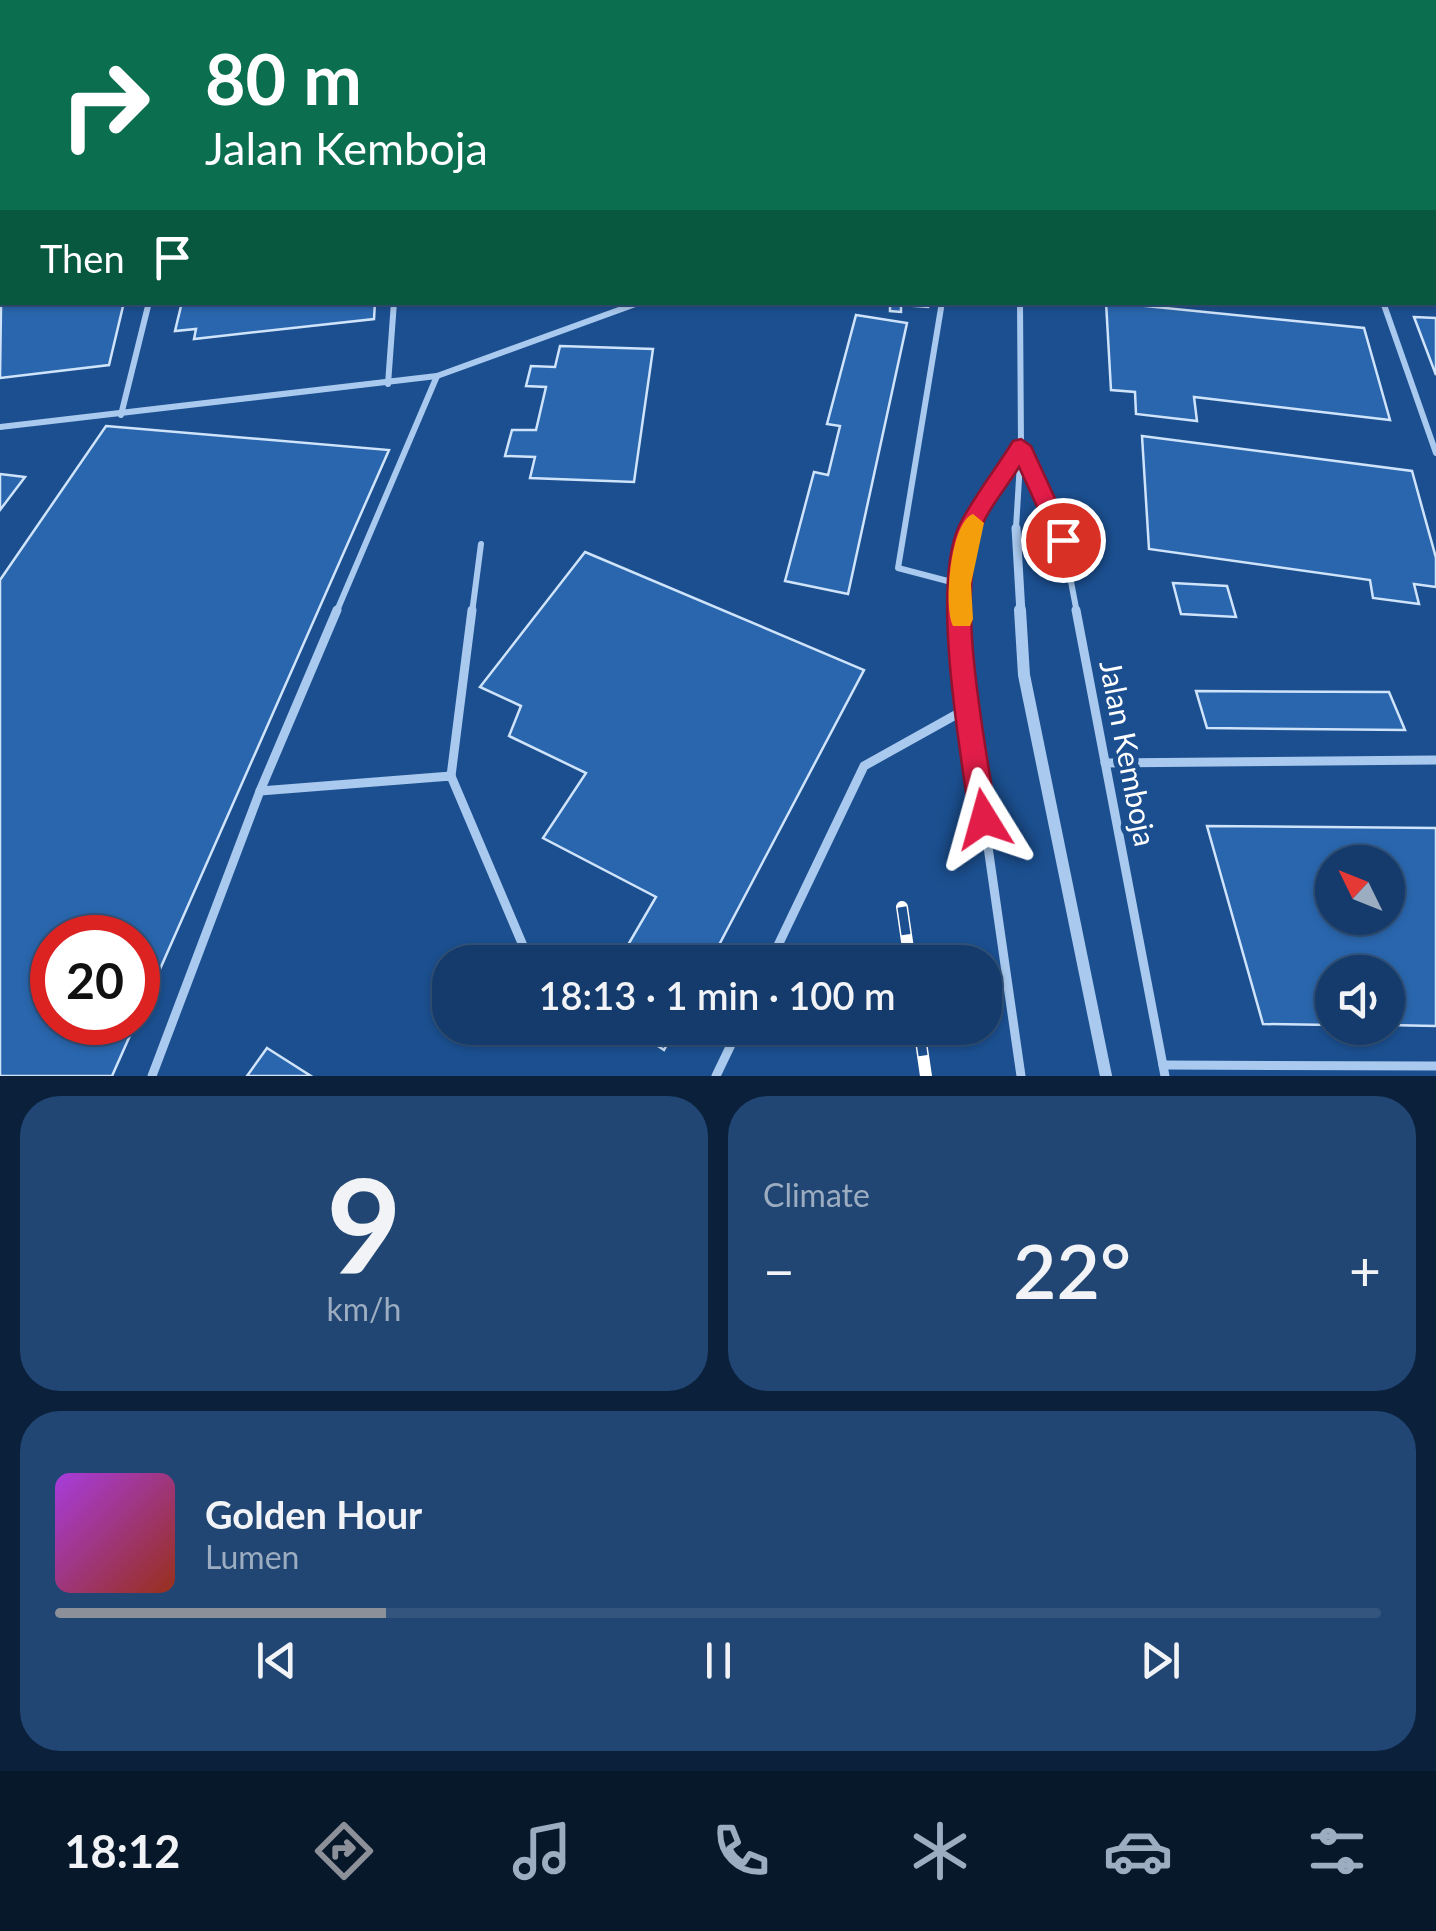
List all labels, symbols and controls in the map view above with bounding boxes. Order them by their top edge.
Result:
text: 80 m [205,36,362,120]
icon: right [40,40,170,170]
text: Jalan Kemboja [205,121,488,175]
icon: arrive [145,230,200,285]
text: Then [40,235,125,281]
pin [1021,498,1106,583]
icon: arrive [1036,513,1091,568]
street label: Jalan Kemboja [1093,657,1165,849]
position arrow [932,767,1036,871]
north arrow [1315,845,1405,935]
map controls [1315,845,1405,1045]
speed limit sign: 20 [30,915,160,1045]
button: sound [1315,955,1405,1045]
text: 18:13 · 1 min · 100 m [539,972,895,1018]
text: 9 [326,1146,402,1302]
text: Climate [763,1175,870,1214]
text: 22° [1013,1225,1131,1315]
text: − [763,1237,795,1303]
text: + [1349,1237,1381,1303]
text: km/h [327,1289,401,1328]
text: Golden Hour [205,1491,422,1537]
text: Lumen [205,1537,299,1576]
icon: previous [249,1633,304,1688]
icon: pause [691,1633,746,1688]
icon: next [1133,1633,1188,1688]
icon: directions [309,1816,379,1886]
icon: music [507,1816,577,1886]
icon: phone [706,1816,776,1886]
icon: climate [905,1816,975,1886]
icon: car [1103,1816,1173,1886]
icon: filters [1302,1816,1372,1886]
text: 18:12 [64,1824,180,1878]

